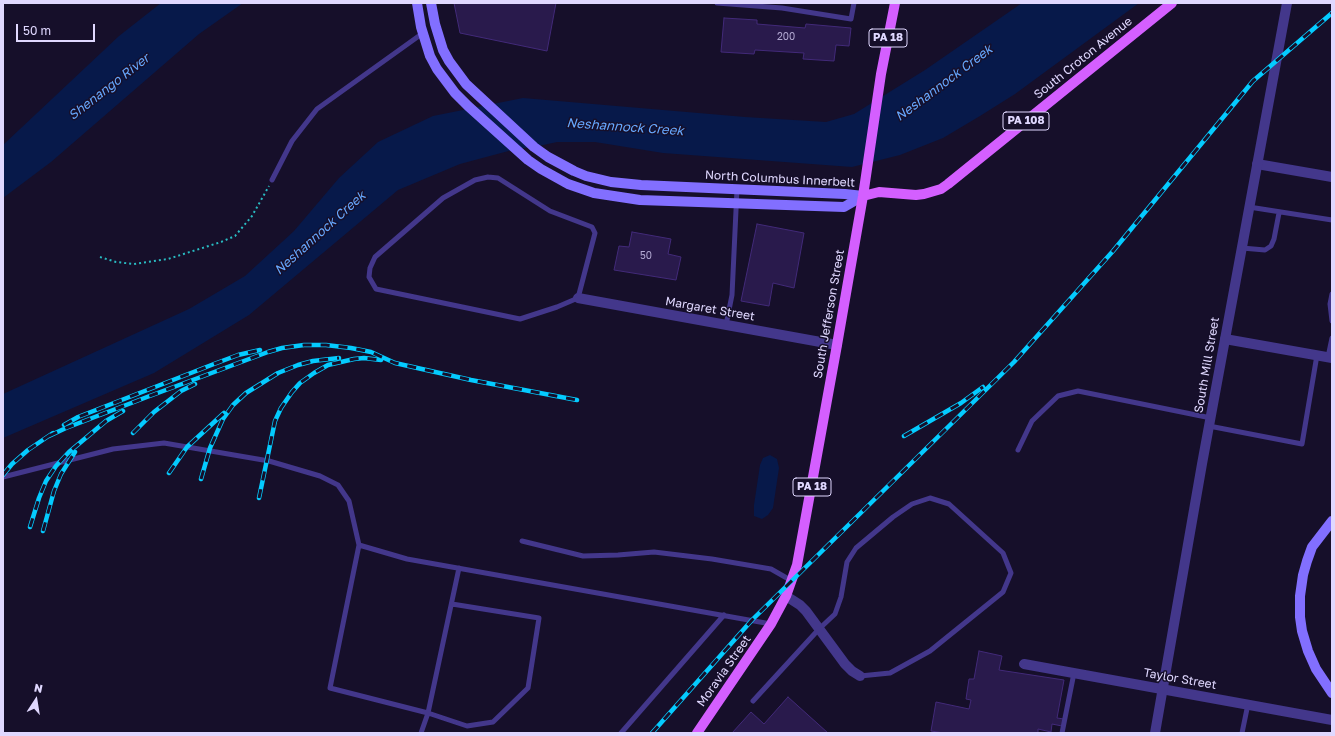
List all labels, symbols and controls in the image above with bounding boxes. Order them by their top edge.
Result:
street label: South Croton Avenue [1031,14,1135,102]
scale bar [18,16,97,42]
text: 50 m [23,23,51,38]
road number: PA 18 [869,29,907,47]
house number: 200 [777,31,795,43]
water label: Neshannock Creek [892,41,996,125]
water label: Shenango River [66,51,152,123]
road number: PA 108 [1003,112,1049,130]
water label: Neshannock Creek [566,115,684,139]
street label: North Columbus Innerbelt [705,168,855,190]
water label: Neshannock Creek [271,188,369,278]
street label: South Jefferson Street [811,248,847,380]
house number: 50 [640,250,652,262]
street label: Margaret Street [664,294,756,324]
street label: South Mill Street [1191,316,1223,414]
road number: PA 18 [793,478,831,496]
street label: Moravia Street [694,633,754,709]
street label: Taylor Street [1142,666,1218,692]
north arrow [16,680,56,720]
text: N [33,681,44,695]

